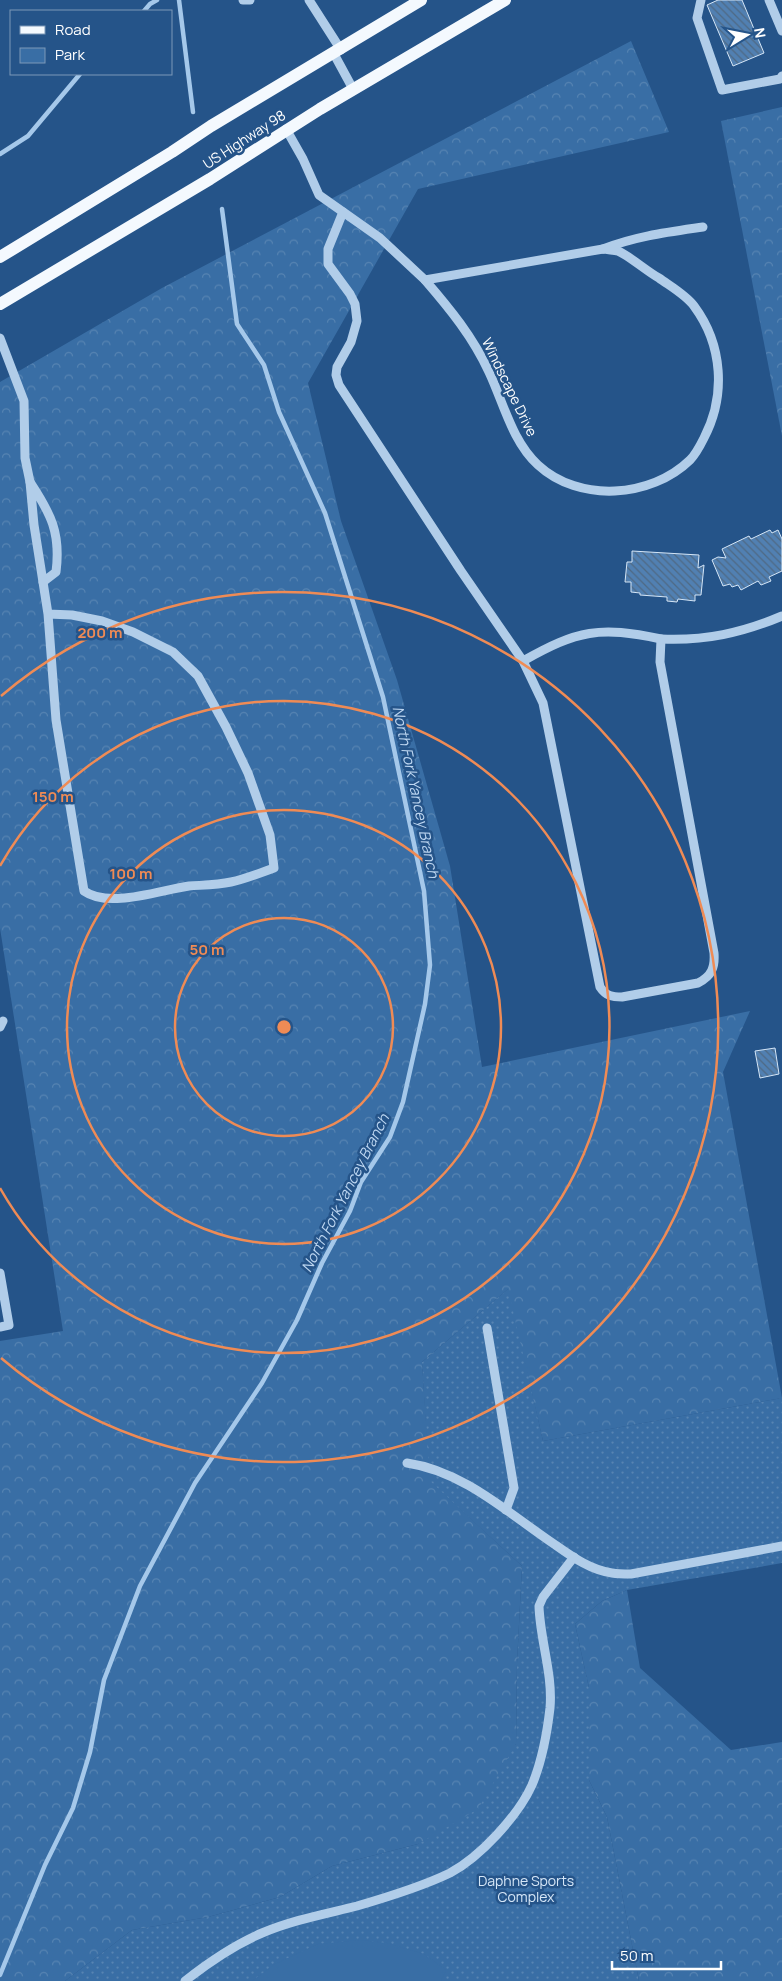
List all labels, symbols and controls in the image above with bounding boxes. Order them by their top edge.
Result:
legend [10,10,172,75]
north arrow [722,10,772,60]
text: Road [55,19,91,40]
text: N [750,26,771,39]
text: Park [55,44,85,65]
street label: US Highway 98 [199,105,289,173]
street label: Windscape Drive [478,335,542,439]
text: 200 m [77,622,123,643]
water label: North Fork Yancey Branch [388,704,445,881]
text: 150 m [32,786,74,807]
text: 100 m [110,863,152,884]
text: 50 m [189,939,225,960]
centre of rings [275,1018,293,1036]
water label: North Fork Yancey Branch [296,1109,395,1276]
park label: Daphne Sports Complex [478,1871,574,1906]
scale bar [612,1938,721,1970]
text: 50 m [620,1945,654,1966]

